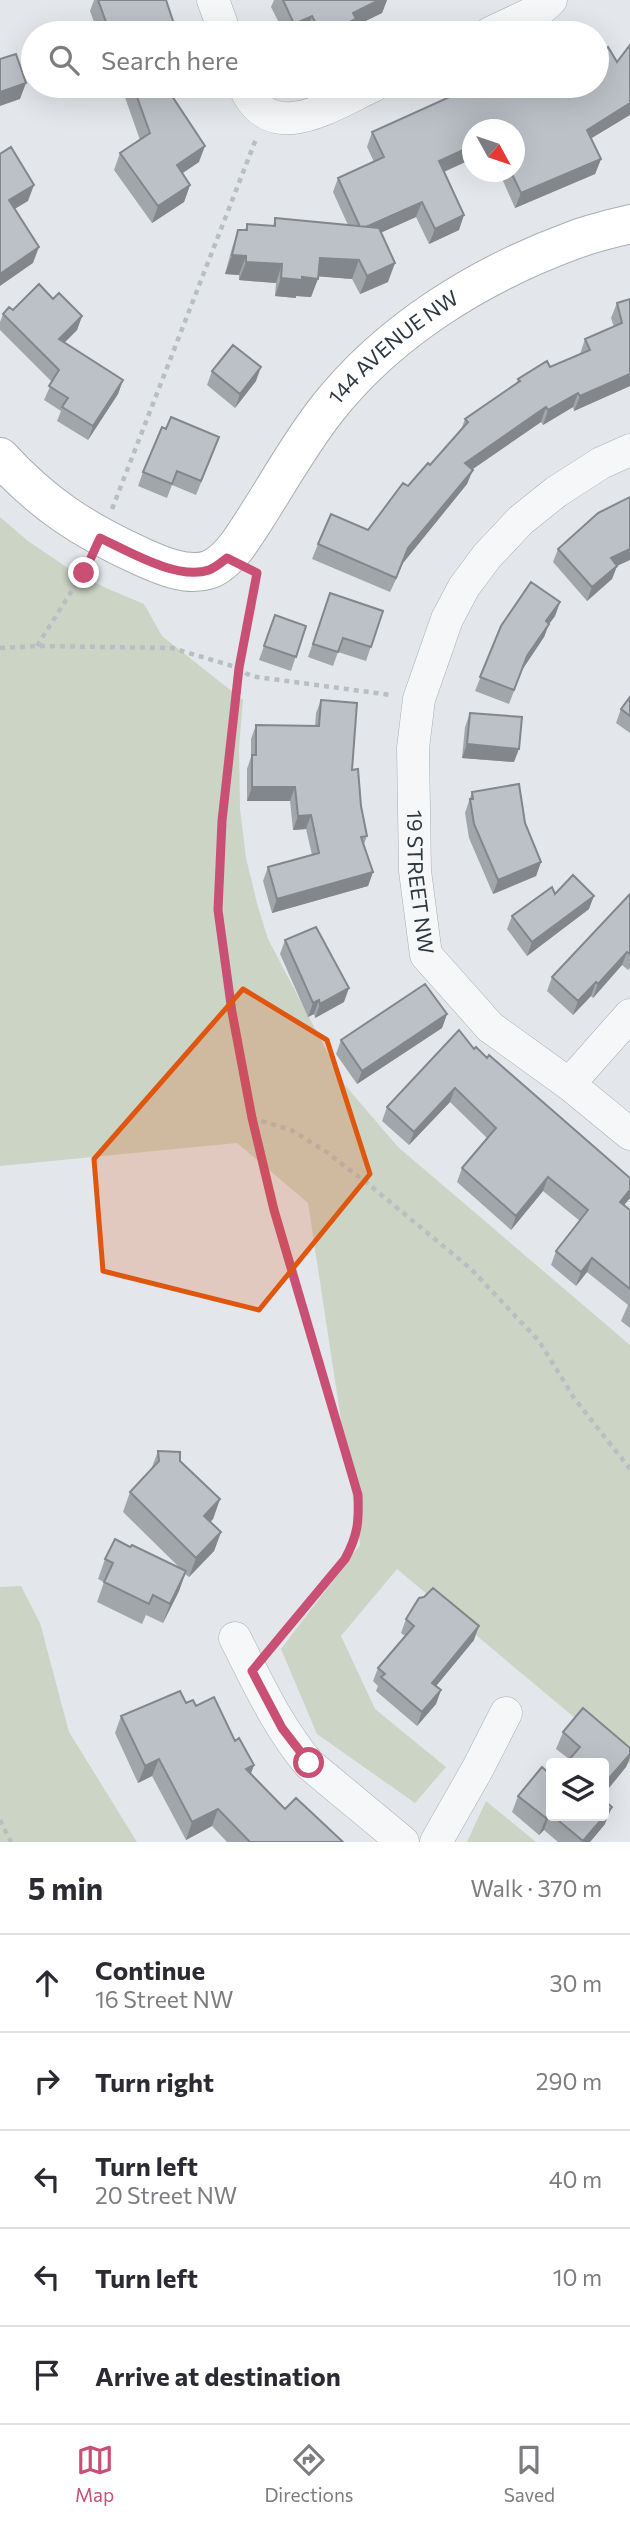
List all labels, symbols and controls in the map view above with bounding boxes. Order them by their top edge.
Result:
search box [21,21,609,98]
icon: search [45,41,83,79]
text: Search here [101,44,239,75]
north arrow [462,119,525,182]
street label: 144 AVENUE NW [322,284,463,409]
route end [68,557,99,588]
street label: 19 STREET NW [403,810,440,956]
route start [293,1747,324,1778]
map controls [546,1758,609,1821]
button: layers [546,1758,609,1821]
text: 5 min [28,1869,103,1906]
text: Walk · 370 m [471,1874,602,1902]
text: Continue [95,1954,205,1985]
icon: ahead [28,1964,66,2002]
text: 30 m [549,1969,602,1997]
text: 16 Street NW [95,1985,233,2013]
icon: right [28,2062,66,2100]
text: Turn right [95,2066,214,2097]
text: 290 m [536,2067,602,2095]
text: Turn left [95,2150,198,2181]
icon: left [28,2160,66,2198]
text: 40 m [549,2165,602,2193]
text: 20 Street NW [95,2181,237,2209]
icon: left [28,2258,66,2296]
text: Turn left [95,2262,198,2293]
text: 10 m [553,2263,602,2291]
icon: arrive [28,2356,66,2394]
text: Arrive at destination [95,2360,341,2391]
tab: Map [75,2441,114,2506]
tab: Directions [264,2441,354,2506]
tab: Saved [504,2441,555,2506]

